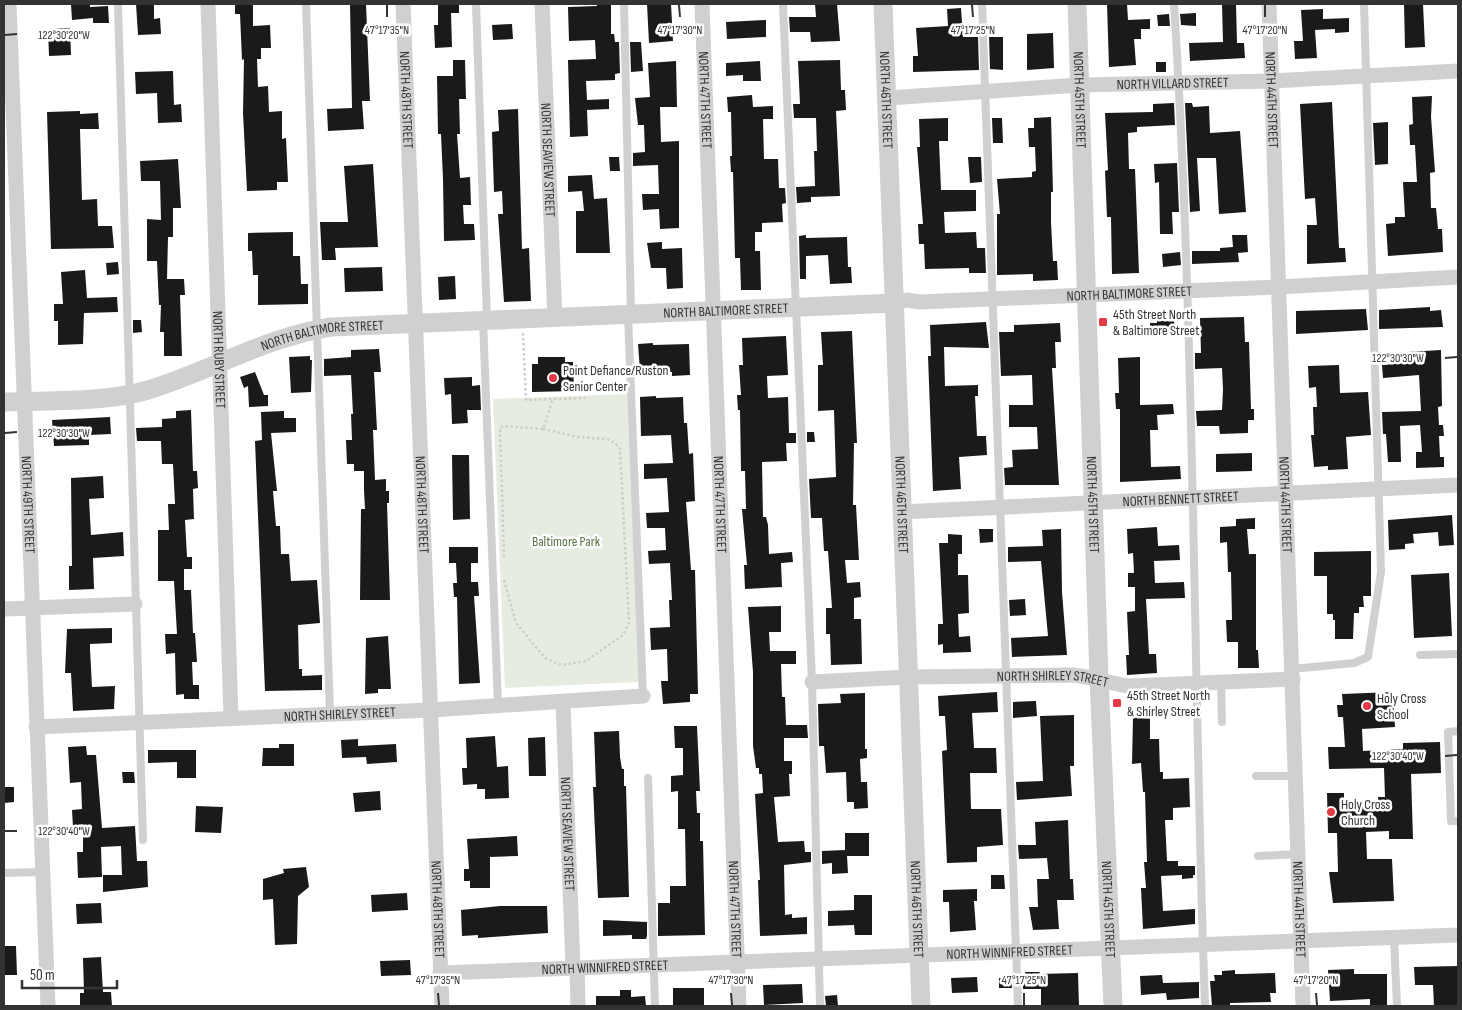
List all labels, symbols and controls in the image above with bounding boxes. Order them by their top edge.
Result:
text: 47°17'35"N [365,23,409,38]
text: 47°17'30"N [658,23,702,38]
text: 47°17'25"N [951,23,995,38]
text: 47°17'20"N [1243,23,1287,38]
text: 122°30'20"W [38,28,90,43]
street label: NORTH 48TH STREET [396,51,417,149]
street label: NORTH 47TH STREET [695,51,715,149]
street label: NORTH 46TH STREET [876,51,896,149]
street label: NORTH 45TH STREET [1070,51,1090,149]
street label: NORTH 44TH STREET [1262,51,1282,149]
street label: NORTH VILLARD STREET [1116,74,1229,93]
street label: NORTH SEAVIEW STREET [537,102,559,218]
street label: NORTH BALTIMORE STREET [1066,283,1193,305]
street label: NORTH BALTIMORE STREET [663,300,789,322]
place label: 45th Street North & Baltimore Street [1113,306,1199,339]
street label: NORTH RUBY STREET [209,310,229,409]
marker: 45th Street North & Baltimore Street [1097,316,1109,328]
street label: NORTH BALTIMORE STREET [258,317,385,355]
text: 122°30'30"W [1372,351,1424,366]
place label: Point Defiance/Ruston Senior Center [563,362,668,395]
marker: Point Defiance/Ruston Senior Center [547,372,559,384]
text: 122°30'30"W [38,426,90,441]
street label: NORTH 49TH STREET [18,455,38,554]
street label: NORTH 48TH STREET [412,455,432,554]
street label: NORTH 47TH STREET [710,456,730,554]
street label: NORTH 46TH STREET [891,456,912,554]
street label: NORTH 45TH STREET [1083,456,1103,554]
street label: NORTH 44TH STREET [1275,456,1296,554]
street label: NORTH BENNETT STREET [1122,488,1240,510]
park label: Baltimore Park [532,533,601,550]
street label: NORTH SHIRLEY STREET [997,667,1110,691]
place label: 45th Street North & Shirley Street [1127,687,1210,720]
place label: Holy Cross School [1377,690,1426,723]
marker: 45th Street North & Shirley Street [1111,697,1123,709]
marker: Holy Cross School [1361,700,1373,712]
street label: NORTH SHIRLEY STREET [283,703,396,725]
text: 122°30'40"W [1372,749,1424,764]
street label: NORTH SEAVIEW STREET [557,777,578,892]
place label: Holy Cross Church [1341,796,1390,829]
marker: Holy Cross Church [1325,806,1337,818]
text: 122°30'40"W [38,824,90,839]
street label: NORTH 48TH STREET [427,860,448,959]
street label: NORTH 47TH STREET [725,860,745,959]
street label: NORTH 46TH STREET [906,860,927,959]
street label: NORTH 45TH STREET [1098,861,1119,959]
street label: NORTH 44TH STREET [1289,861,1309,958]
street label: NORTH WINNIFRED STREET [946,941,1074,963]
street label: NORTH WINNIFRED STREET [541,956,669,978]
scale bar [22,958,118,990]
text: 50 m [30,966,55,985]
text: 47°17'35"N [416,973,460,988]
text: 47°17'30"N [709,973,753,988]
text: 47°17'25"N [1002,973,1046,988]
text: 47°17'20"N [1294,973,1338,988]

